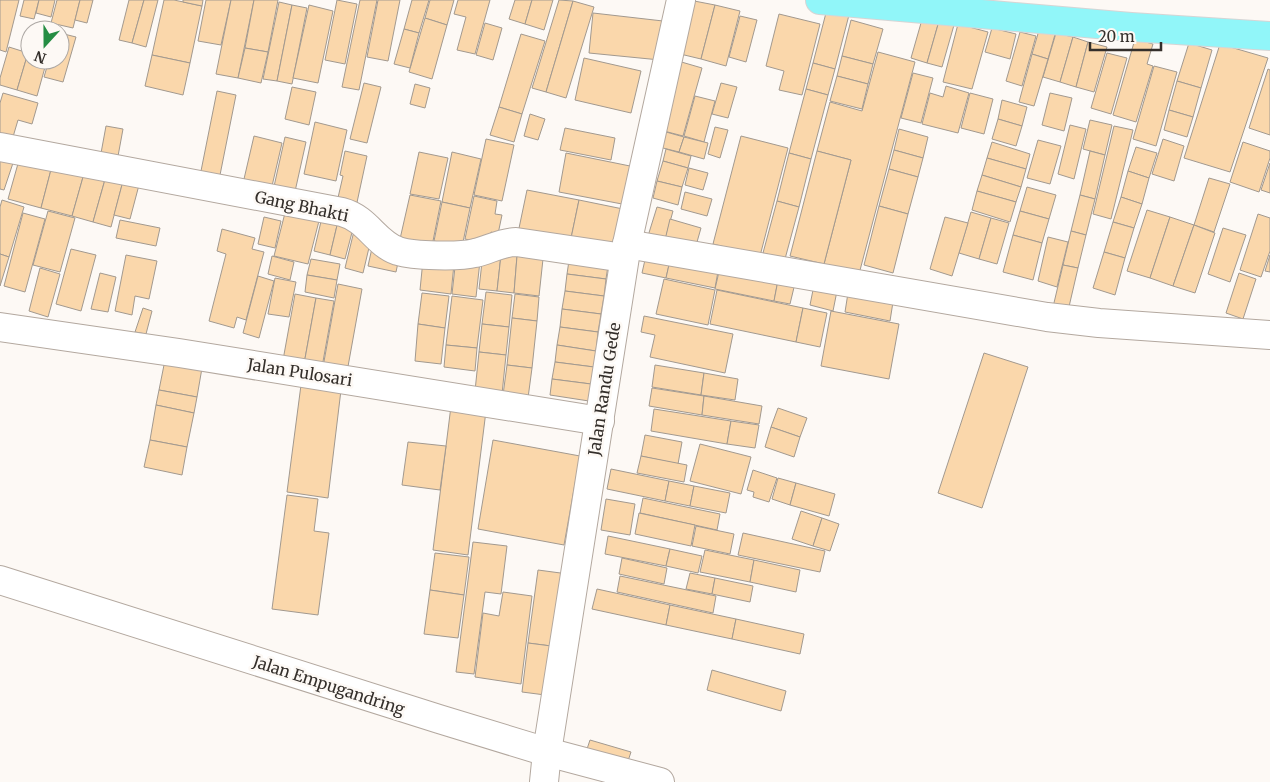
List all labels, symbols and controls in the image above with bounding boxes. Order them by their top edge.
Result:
north arrow [20,20,70,70]
scale bar [1090,20,1161,52]
text: 20 m [1098,27,1135,46]
text: N [32,47,49,68]
street label: Gang Bhakti [253,186,351,226]
street label: Jalan Randu Gede [583,321,624,458]
street label: Jalan Pulosari [245,354,354,390]
street label: Jalan Empugandring [250,651,408,719]

